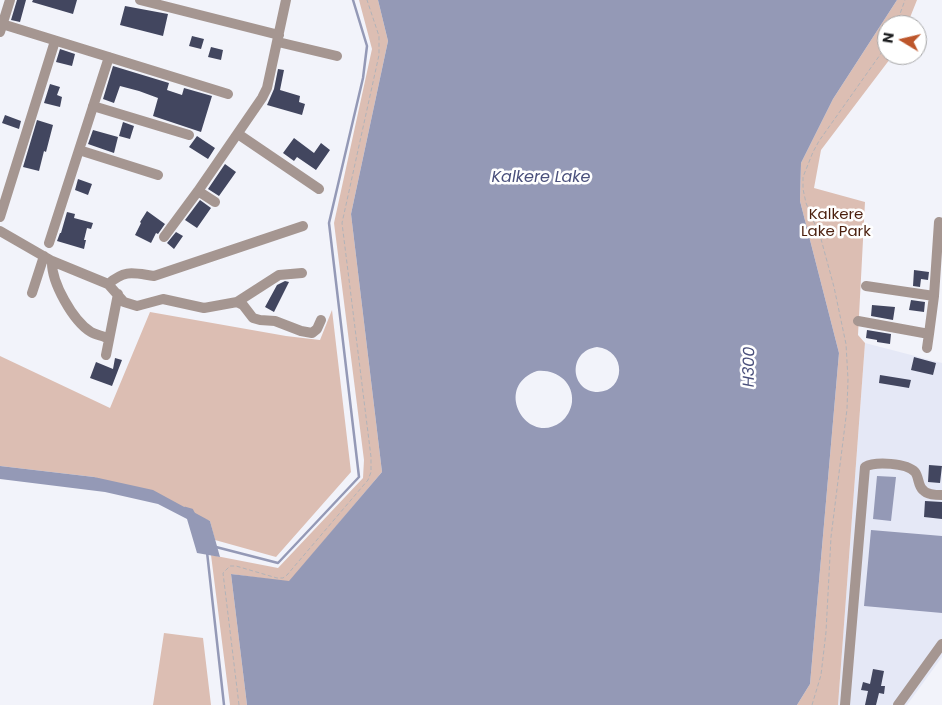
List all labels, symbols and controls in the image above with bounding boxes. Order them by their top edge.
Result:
north arrow [877,15,927,65]
text: N [877,31,899,45]
water label: Kalkere Lake [491,168,591,188]
park label: Kalkere Lake Park [801,206,871,241]
water label: H300 [740,347,760,387]

